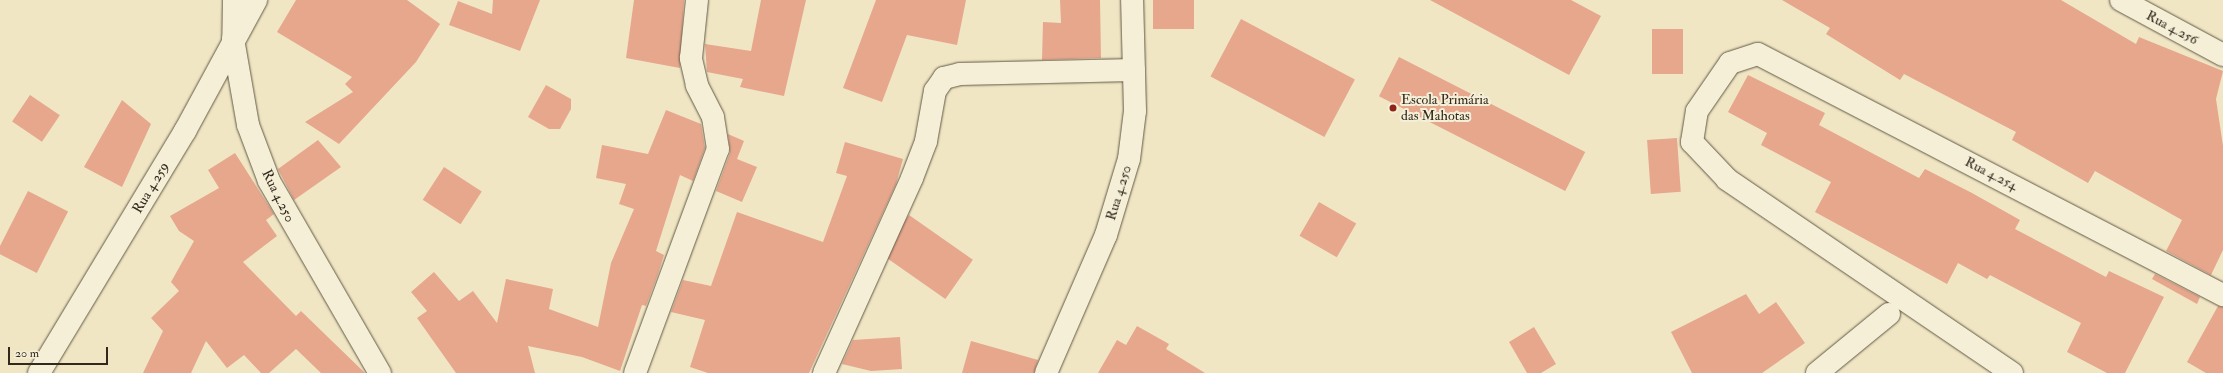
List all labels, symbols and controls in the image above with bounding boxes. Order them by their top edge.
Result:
street label: Rua 4.256 [2143,7,2201,49]
place label: Escola Primária das Mahotas [1401,92,1489,124]
marker: Escola Primária das Mahotas [1388,103,1398,113]
street label: Rua 4.254 [1962,154,2020,194]
street label: Rua 4.259 [129,159,173,217]
street label: Rua 4.250 [1103,163,1135,223]
street label: Rua 4.250 [258,167,298,225]
scale bar [10,339,110,365]
text: 20 m [15,346,39,361]

